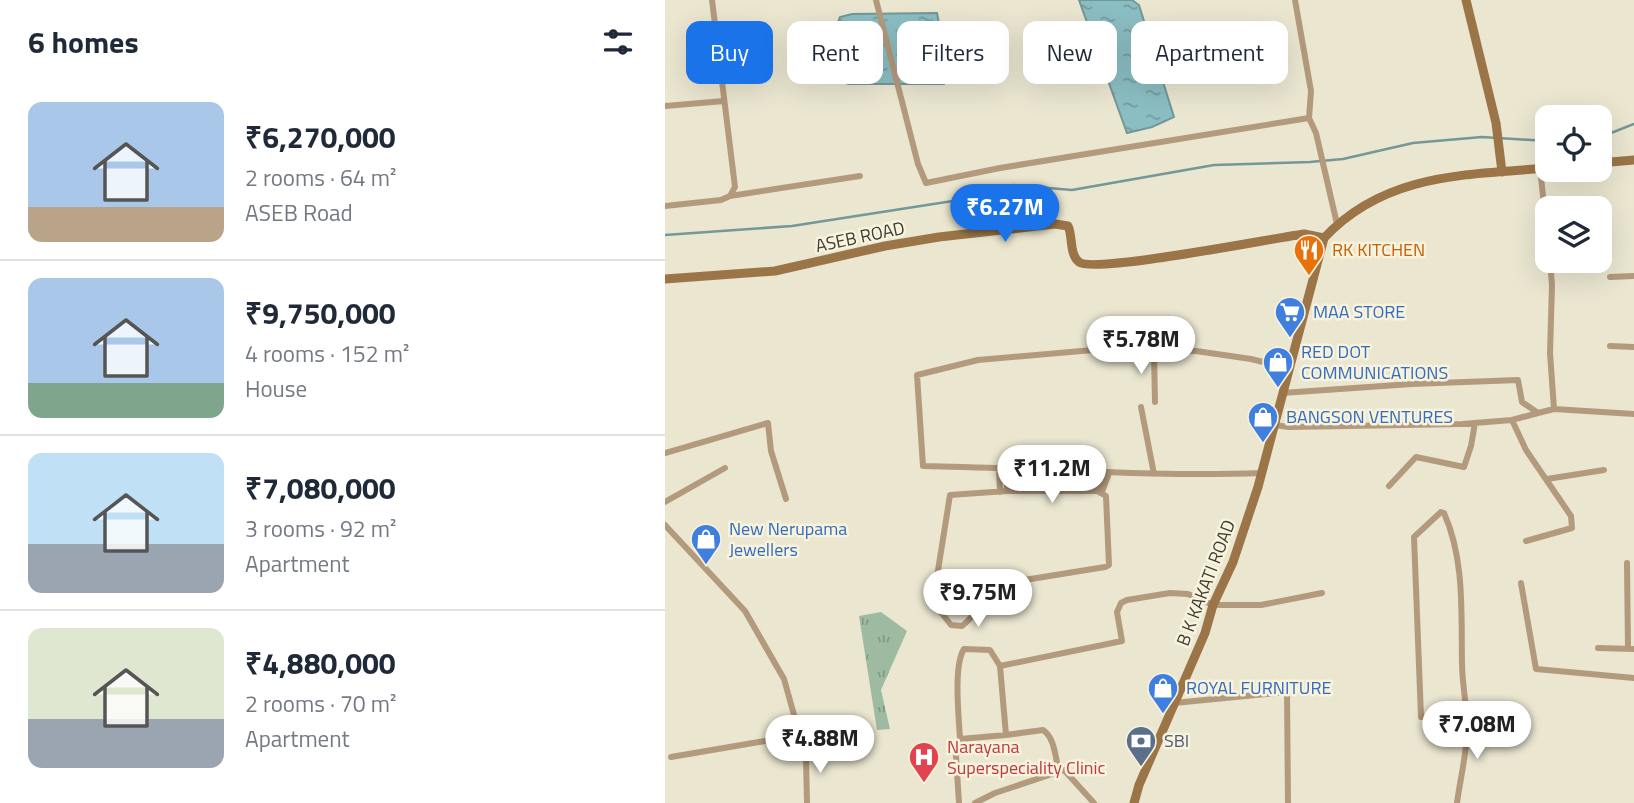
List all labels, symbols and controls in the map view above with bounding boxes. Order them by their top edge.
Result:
text: 6 homes [28,19,139,65]
chip: Buy [686,21,773,84]
chip: Rent [787,21,883,84]
chip: Filters [897,21,1009,84]
chip: New [1023,21,1117,84]
chip: Apartment [1131,21,1288,84]
icon: filters [599,23,637,61]
map controls [1535,105,1612,273]
button: locate [1535,105,1612,182]
text: ₹6,270,000 [245,114,396,160]
icon: home [84,130,168,214]
text: 2 rooms · 64 m² [245,160,396,195]
pin: ₹6.27M [948,184,1062,244]
text: ₹6.27M [966,189,1044,224]
text: ASEB Road [245,195,353,230]
button: layers [1535,196,1612,273]
street label: ASEB ROAD [813,214,907,259]
restaurant icon: RK KITCHEN [1292,233,1326,277]
place label: RK KITCHEN [1332,236,1425,263]
text: ₹9,750,000 [245,290,396,336]
supermarket icon: MAA STORE [1273,295,1307,339]
place label: MAA STORE [1313,298,1405,325]
icon: home [84,306,168,390]
pin: ₹5.78M [1084,316,1198,376]
text: ₹5.78M [1102,321,1180,356]
text: 4 rooms · 152 m² [245,336,409,371]
place label: RED DOT COMMUNICATIONS [1301,338,1448,386]
shop icon: RED DOT COMMUNICATIONS [1261,345,1295,389]
text: House [245,371,307,406]
shop icon: BANGSON VENTURES [1246,400,1280,444]
place label: BANGSON VENTURES [1286,403,1453,430]
pin: ₹11.2M [995,446,1109,505]
text: ₹11.2M [1013,450,1091,485]
text: ₹7,080,000 [245,465,396,511]
icon: home [84,481,168,565]
text: 3 rooms · 92 m² [245,511,396,546]
place label: New Nerupama Jewellers [729,515,847,563]
street label: B K KAKATI ROAD [1169,516,1242,650]
shop icon: New Nerupama Jewellers [689,522,723,566]
text: Apartment [245,546,350,581]
pin: ₹9.75M [921,570,1035,629]
text: ₹9.75M [939,574,1017,609]
text: ₹4,880,000 [245,640,396,686]
icon: home [84,656,168,740]
shop icon: ROYAL FURNITURE [1146,671,1180,715]
place label: ROYAL FURNITURE [1186,674,1331,701]
text: 2 rooms · 70 m² [245,686,396,721]
pin: ₹7.08M [1420,702,1534,761]
text: ₹7.08M [1438,706,1516,741]
pin: ₹4.88M [763,716,877,775]
text: ₹4.88M [781,720,859,755]
text: Apartment [245,721,350,756]
bank icon: SBI [1124,724,1158,768]
place label: SBI [1164,727,1189,754]
place label: Narayana Superspeciality Clinic [947,733,1105,781]
hospital icon: Narayana Superspeciality Clinic [907,740,941,784]

